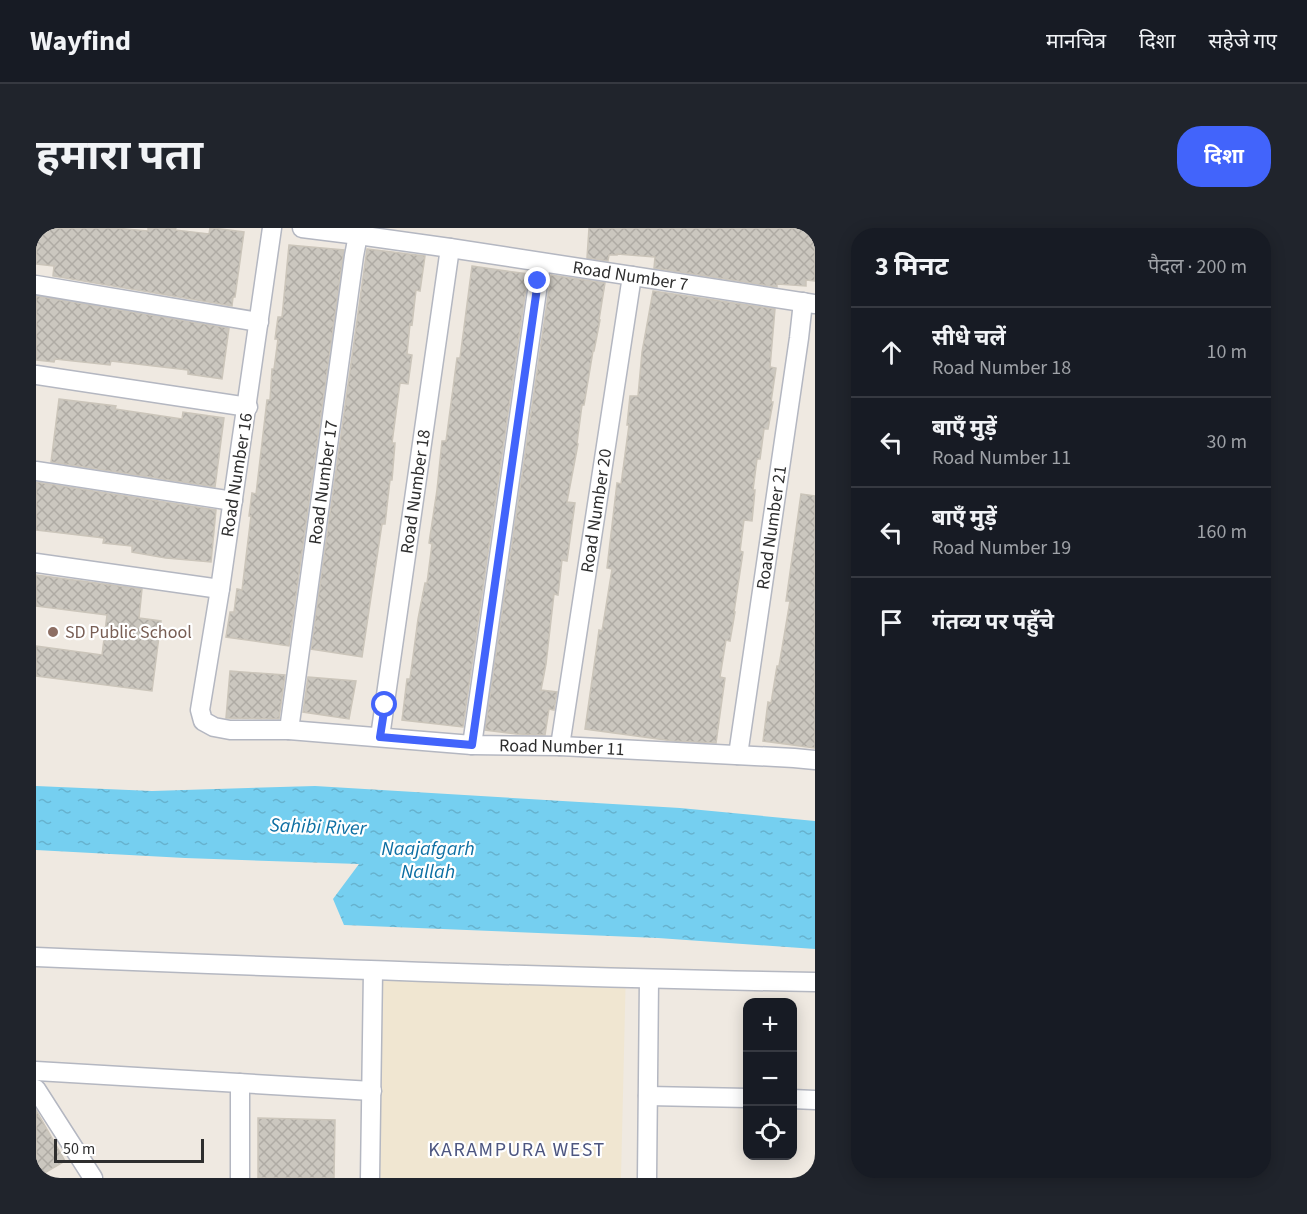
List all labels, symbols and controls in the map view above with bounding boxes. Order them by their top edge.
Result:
text: Wayfind [30,21,131,61]
text: मानचित्र [1046,26,1106,56]
text: दिशा [1139,26,1175,56]
text: सहेजे गए [1208,26,1277,56]
text: हमारा पता [36,126,203,186]
button: दिशा [1177,126,1271,187]
text: 3 मिनट [875,248,949,285]
text: पैदल · 200 m [1148,253,1247,281]
street label: Road Number 7 [571,255,690,297]
route end [524,267,550,293]
text: सीधे चलें [932,322,1006,354]
icon: ahead [875,336,908,369]
text: 10 m [1207,338,1247,366]
text: Road Number 18 [932,354,1071,382]
street label: Road Number 16 [215,411,259,539]
text: बाएँ मुड़ें [932,412,997,444]
street label: Road Number 17 [302,418,344,546]
icon: left [875,426,908,459]
street label: Road Number 18 [394,428,436,555]
text: 30 m [1207,428,1247,456]
text: Road Number 11 [932,444,1071,472]
street label: Road Number 20 [574,447,618,575]
street label: Road Number 21 [750,464,793,591]
text: बाएँ मुड़ें [932,502,997,534]
icon: left [875,516,908,549]
text: 160 m [1197,518,1247,546]
text: Road Number 19 [932,534,1071,562]
icon: arrive [875,606,908,639]
text: गंतव्य पर पहुँचे [932,606,1054,638]
place label: SD Public School [65,620,192,645]
marker: SD Public School [46,625,60,639]
route start [371,691,397,717]
street label: Road Number 11 [499,733,625,762]
water label: Sahibi River [269,811,368,843]
water label: Naajafgarh Nallah [381,835,475,886]
map controls [743,998,797,1160]
button: + [743,998,797,1052]
button: − [743,1052,797,1106]
button: locate [743,1106,797,1160]
scale bar [54,1136,204,1164]
district label: KARAMPURA WEST [428,1136,606,1164]
text: 50 m [63,1138,95,1160]

